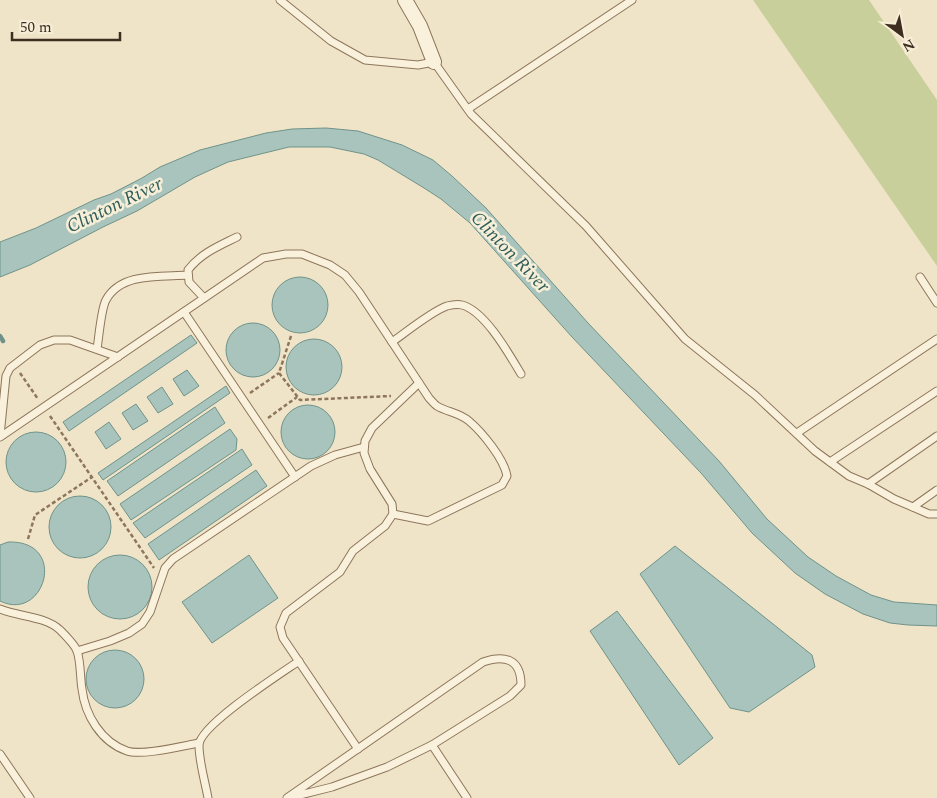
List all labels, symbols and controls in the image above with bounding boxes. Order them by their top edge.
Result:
scale bar [12,10,120,42]
north arrow [877,10,927,60]
text: 50 m [20,16,52,39]
text: N [898,34,919,58]
water label: Clinton River [62,169,168,241]
water label: Clinton River [463,205,557,300]

